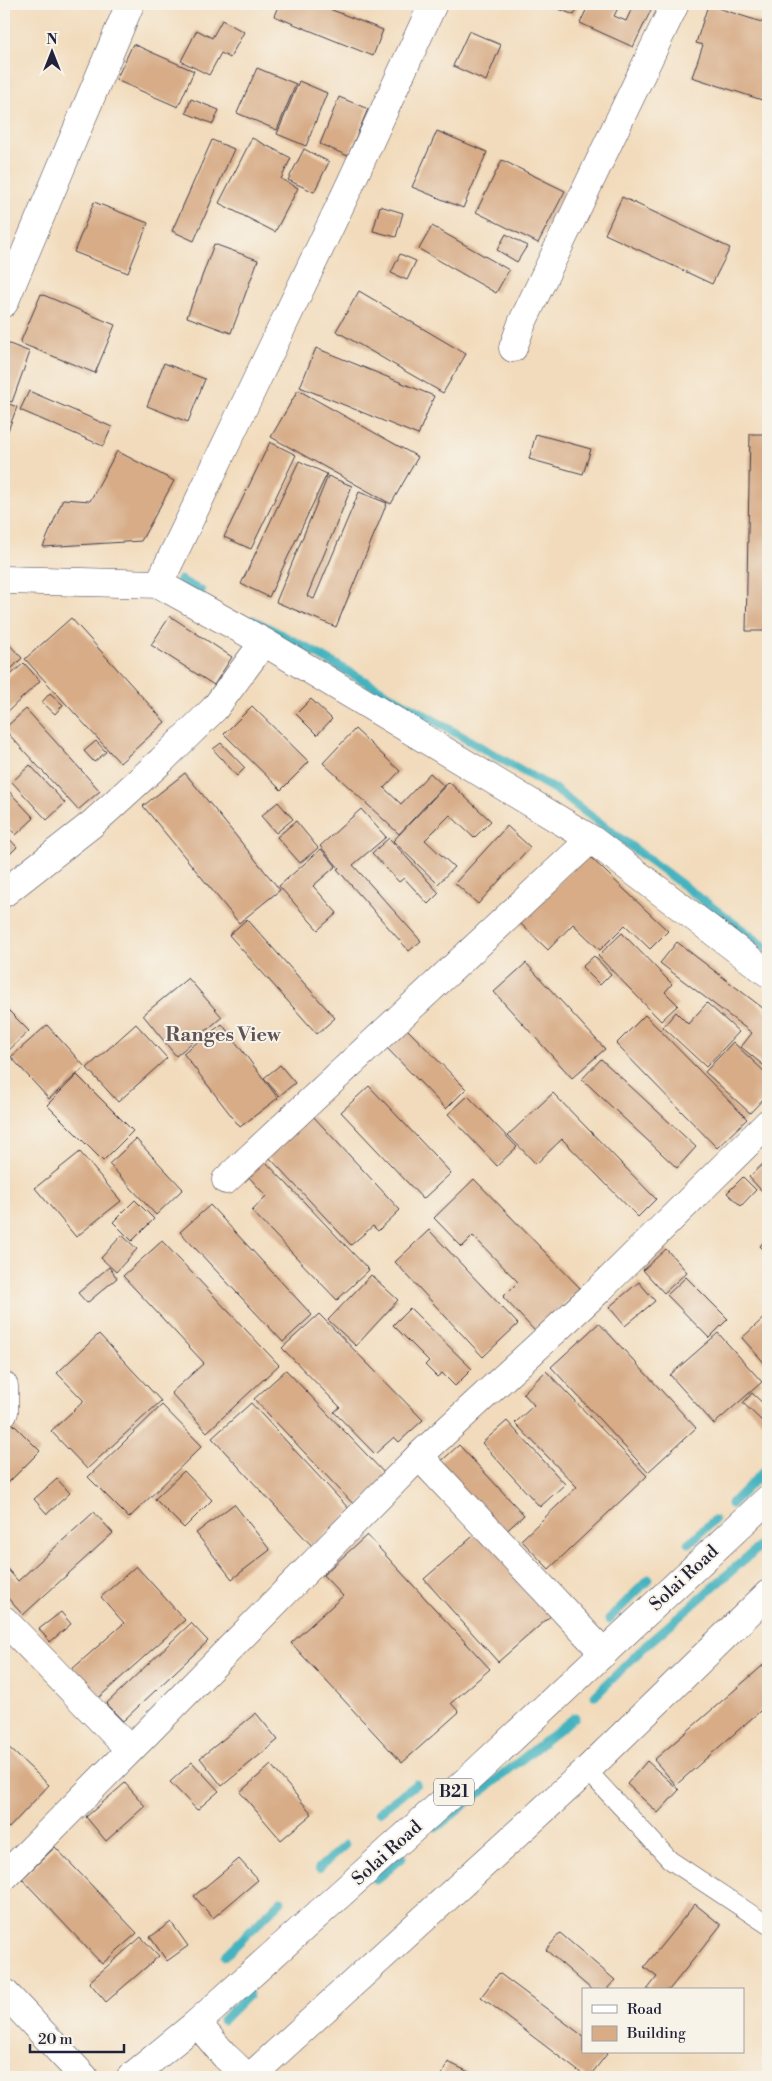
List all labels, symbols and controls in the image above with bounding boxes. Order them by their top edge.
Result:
north arrow [28,28,78,78]
text: N [46,31,58,49]
district label: Ranges View [165,1023,282,1048]
street label: Solai Road [645,1540,724,1616]
road number: B21 [434,1778,474,1805]
street label: Solai Road [347,1815,427,1890]
legend [582,1988,744,2054]
text: Road [627,2000,662,2019]
scale bar [30,2021,124,2053]
text: Building [626,2024,686,2043]
text: 20 m [38,2030,73,2049]

